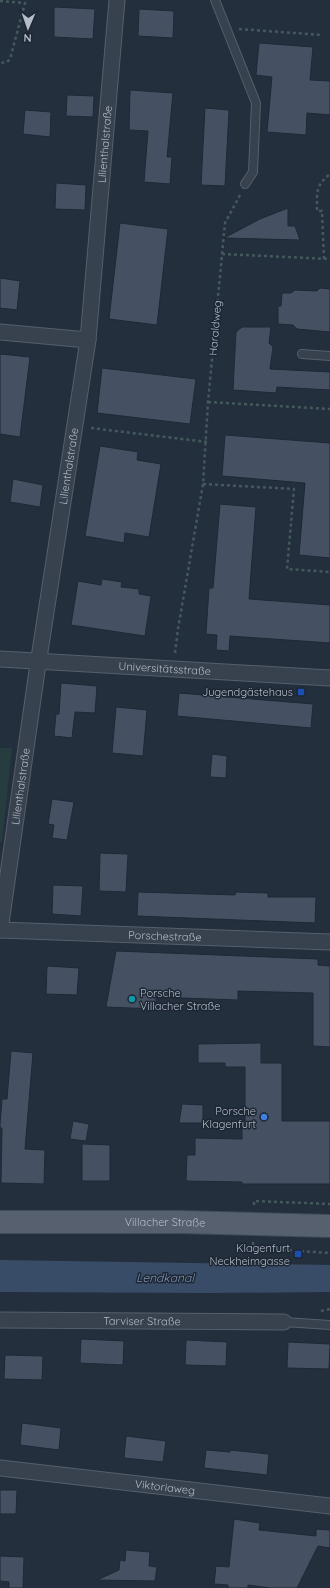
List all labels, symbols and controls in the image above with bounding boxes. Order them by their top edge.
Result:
north arrow [8,8,48,48]
text: N [23,31,32,45]
street label: Lilienthalstraße [94,105,115,183]
street label: Haraldweg [206,300,224,356]
street label: Lilienthalstraße [56,427,81,505]
street label: Universitätsstraße [118,659,211,678]
place label: Jugendgästehaus [202,685,293,699]
marker: Jugendgästehaus [296,687,306,697]
street label: Lilienthalstraße [8,747,33,826]
street label: Porschestraße [128,928,202,944]
place label: Porsche Villacher Straße [140,986,220,1013]
marker: Porsche Villacher Straße [127,994,137,1004]
place label: Porsche Klagenfurt [202,1104,256,1131]
marker: Porsche Klagenfurt [259,1112,269,1122]
street label: Villacher Straße [125,1215,205,1230]
place label: Klagenfurt Neckheimgasse [209,1241,290,1268]
marker: Klagenfurt Neckheimgasse [293,1249,303,1259]
water label: Lendkanal [136,1270,195,1285]
street label: Tarviser Straße [103,1314,181,1328]
street label: Viktoriaweg [134,1477,196,1497]

